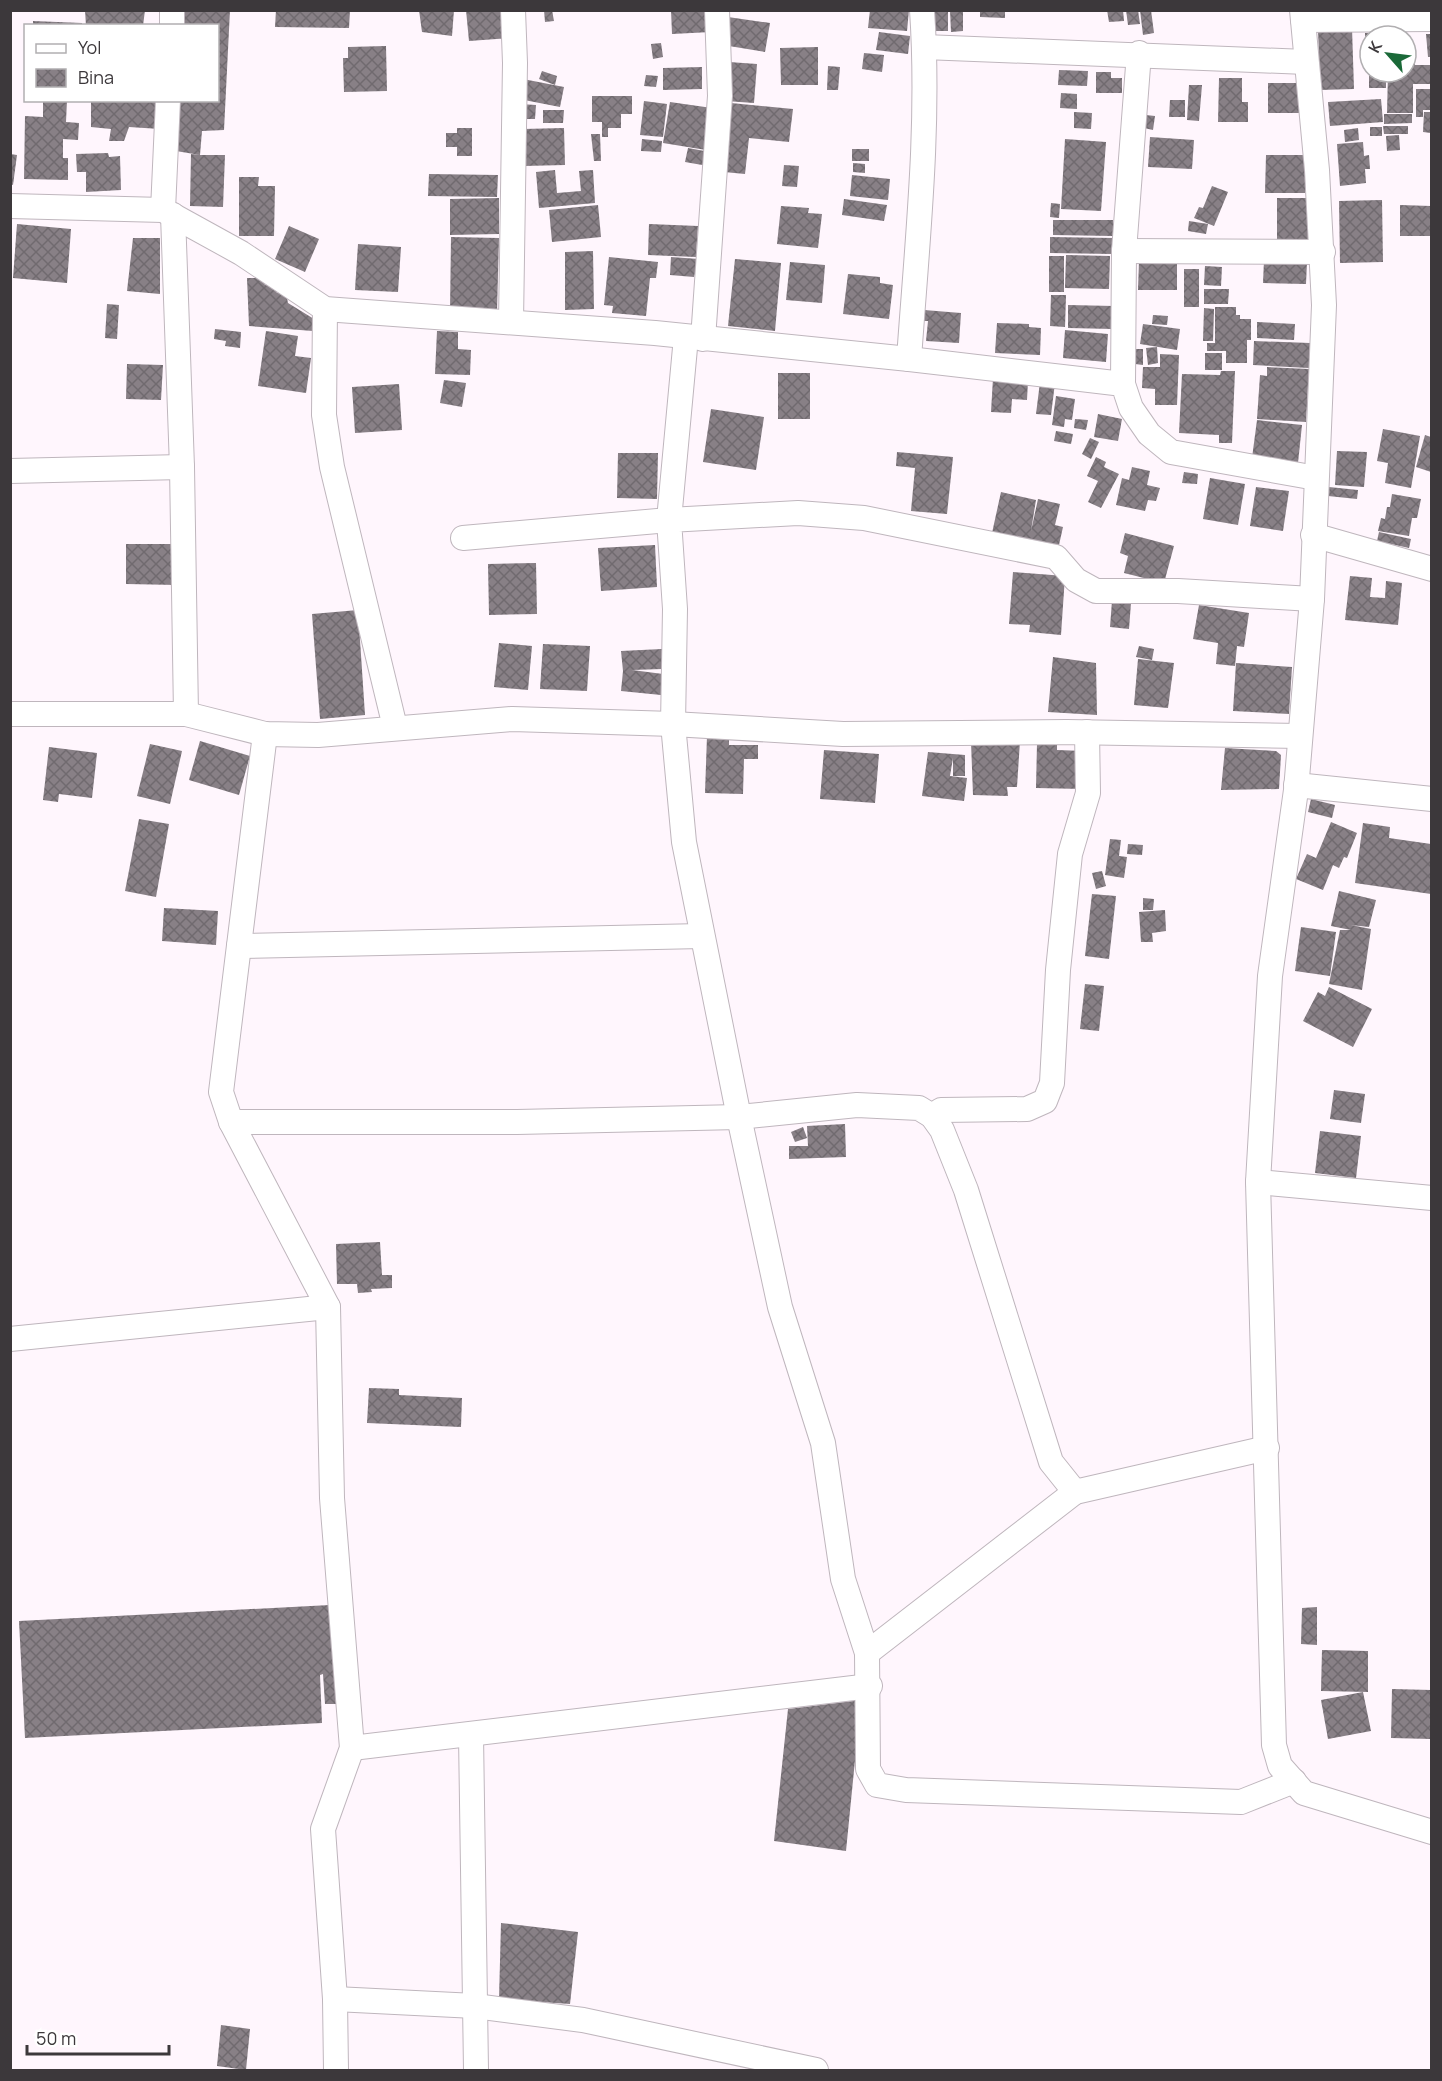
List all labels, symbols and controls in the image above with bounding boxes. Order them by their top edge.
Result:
legend [24,24,219,102]
north arrow [1358,24,1418,84]
text: Yol [78,35,101,59]
text: K [1363,37,1387,57]
text: Bina [78,65,114,89]
scale bar [27,2018,170,2056]
text: 50 m [36,2026,76,2050]

